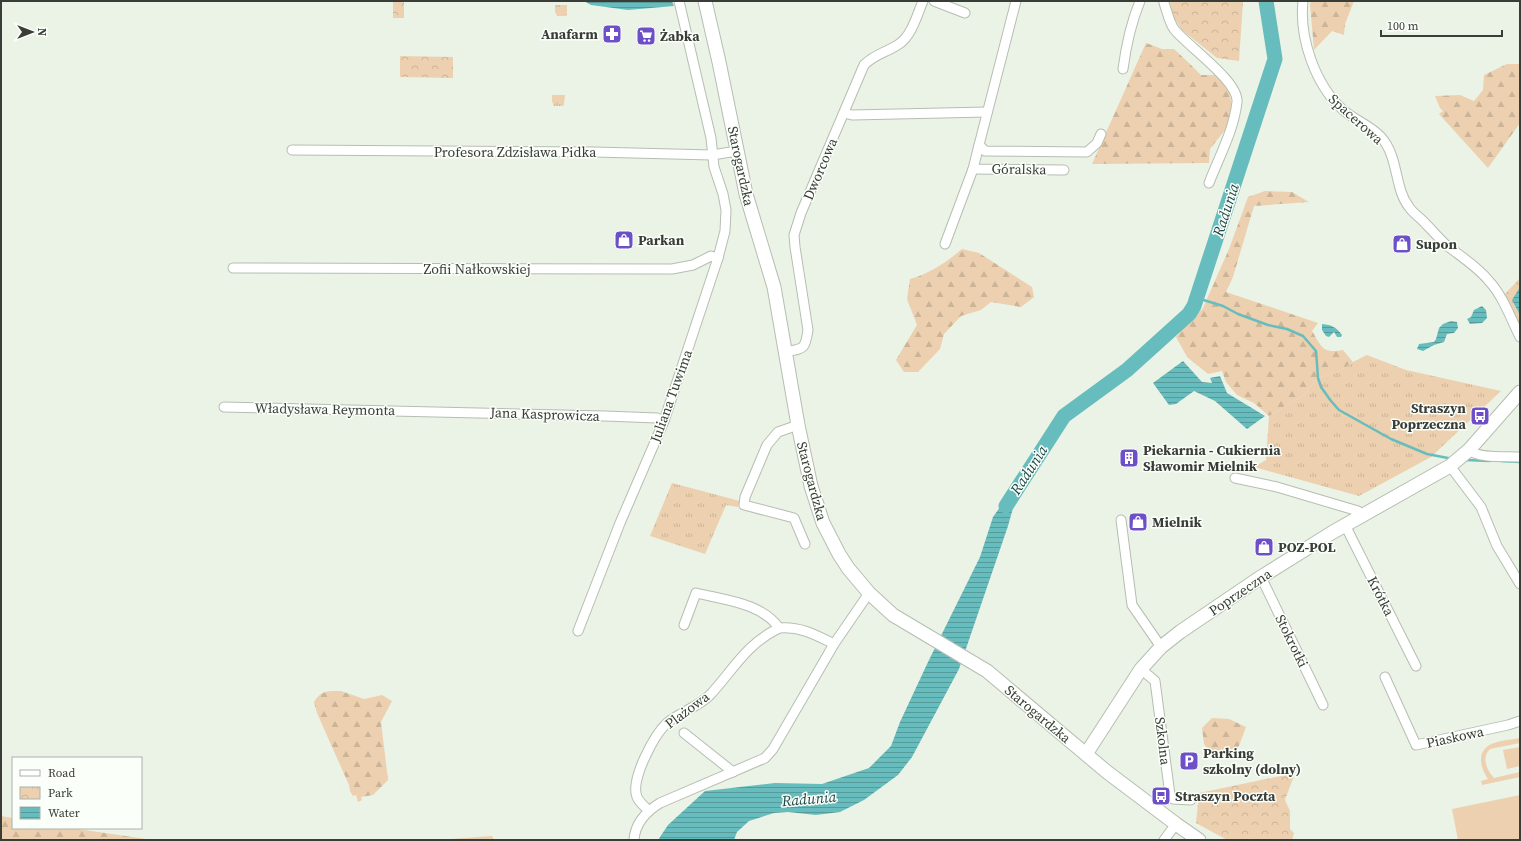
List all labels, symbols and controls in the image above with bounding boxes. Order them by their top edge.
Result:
north arrow [12,12,52,52]
scale bar [1381,12,1502,38]
text: 100 m [1387,18,1419,34]
pharmacy icon: Anafarm [601,23,623,45]
place label: Anafarm [541,24,598,44]
supermarket icon: Żabka [635,25,657,47]
place label: Żabka [660,26,700,46]
text: N [34,28,49,36]
street label: Spacerowa [1324,89,1388,150]
street label: Starogardzka [723,124,759,209]
street label: Dworcowa [798,134,842,203]
street label: Profesora Zdzisława Pidka [434,142,597,162]
street label: Góralska [991,159,1048,179]
water label: Radunia [1207,180,1244,240]
shop icon: Parkan [613,229,635,251]
place label: Parkan [638,230,685,250]
shop icon: Supon [1391,233,1413,255]
place label: Supon [1416,234,1457,254]
street label: Zofii Nałkowskiej [423,259,531,279]
street label: Juliana Tuwima [645,346,697,446]
street label: Władysława Reymonta [255,398,396,420]
place label: Straszyn Poprzeczna [1391,398,1467,434]
street label: Jana Kasprowicza [489,402,601,426]
bus stop icon: Straszyn Poprzeczna [1469,405,1491,427]
street label: Starogardzka [792,439,832,524]
place label: Piekarnia - Cukiernia Sławomir Mielnik [1143,440,1281,476]
water label: Radunia [1004,441,1052,499]
building icon: Piekarnia - Cukiernia Sławomir Mielnik [1118,447,1140,469]
shop icon: Mielnik [1127,511,1149,533]
place label: Mielnik [1152,512,1203,532]
shop icon: POZ-POL [1253,536,1275,558]
place label: POZ-POL [1278,537,1336,557]
street label: Poprzeczna [1205,563,1276,620]
street label: Krótka [1363,573,1400,620]
street label: Stokrotki [1271,611,1313,671]
street label: Starogardzka [1001,680,1076,748]
street label: Plażowa [661,686,714,733]
street label: Szkolna [1150,716,1176,767]
street label: Piaskowa [1424,721,1486,753]
place label: Parking szkolny (dolny) [1203,743,1301,779]
parking icon: Parking szkolny (dolny) [1178,750,1200,772]
legend [12,757,142,829]
text: Road [48,765,75,781]
text: Park [48,785,73,801]
bus stop icon: Straszyn Poczta [1150,785,1172,807]
water label: Radunia [780,786,837,811]
place label: Straszyn Poczta [1175,786,1276,806]
text: Water [48,805,80,821]

